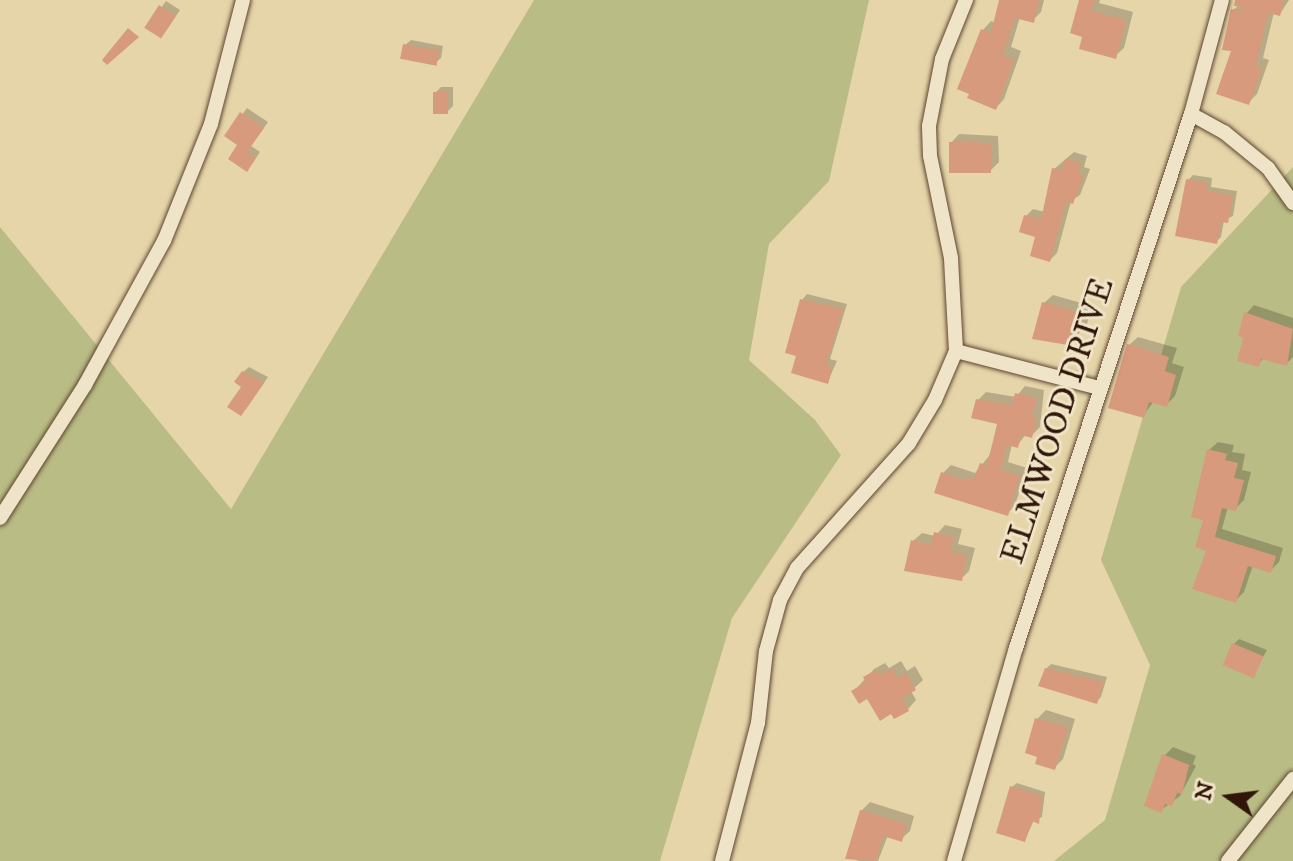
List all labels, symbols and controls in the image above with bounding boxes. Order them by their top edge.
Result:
street label: ELMWOOD DRIVE [993,273,1123,569]
north arrow [1189,757,1269,837]
text: N [1190,779,1221,803]

